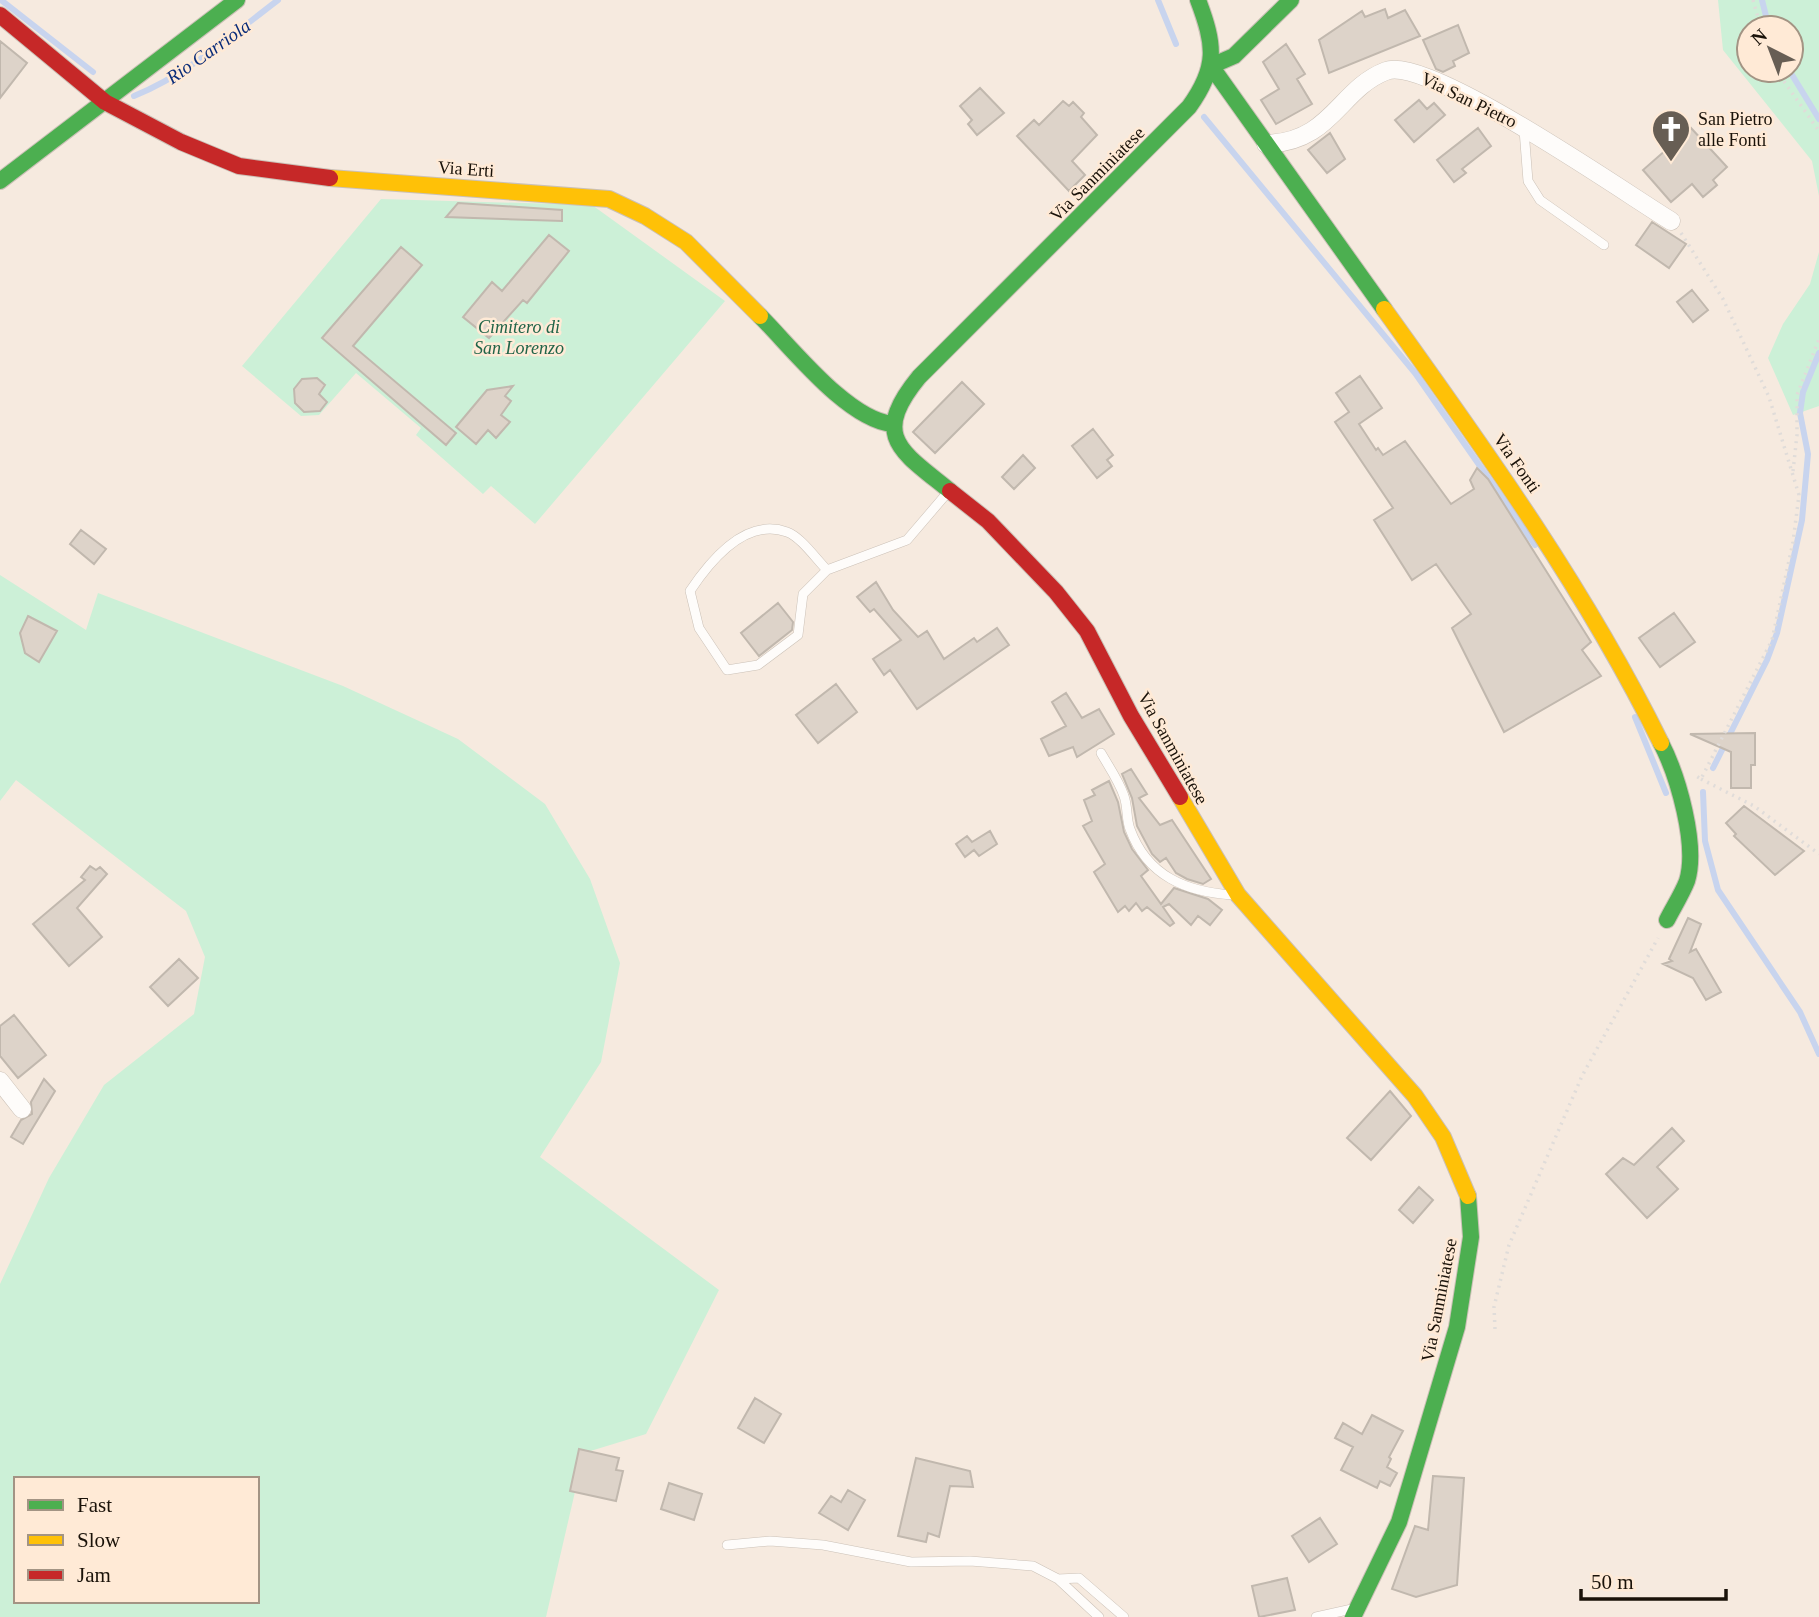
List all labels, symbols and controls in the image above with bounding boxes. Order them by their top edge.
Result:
north arrow [1735,14,1805,84]
water label: Rio Carriola [161,15,254,89]
text: N [1747,24,1771,49]
street label: Via San Pietro [1418,68,1520,132]
church icon: San Pietro alle Fonti [1650,108,1692,163]
place label: San Pietro alle Fonti [1698,109,1773,150]
street label: Via Sanminiatese [1046,123,1148,225]
street label: Via Erti [437,157,495,181]
park label: Cimitero di San Lorenzo [474,317,564,358]
street label: Via Fonti [1489,430,1545,496]
street label: Via Sanminiatese [1134,688,1212,808]
street label: Via Sanminiatese [1417,1237,1461,1363]
legend [14,1477,259,1603]
text: Fast [77,1493,112,1517]
text: Slow [77,1528,121,1552]
scale bar [1581,1558,1726,1602]
text: Jam [77,1563,111,1587]
text: 50 m [1591,1570,1634,1594]

